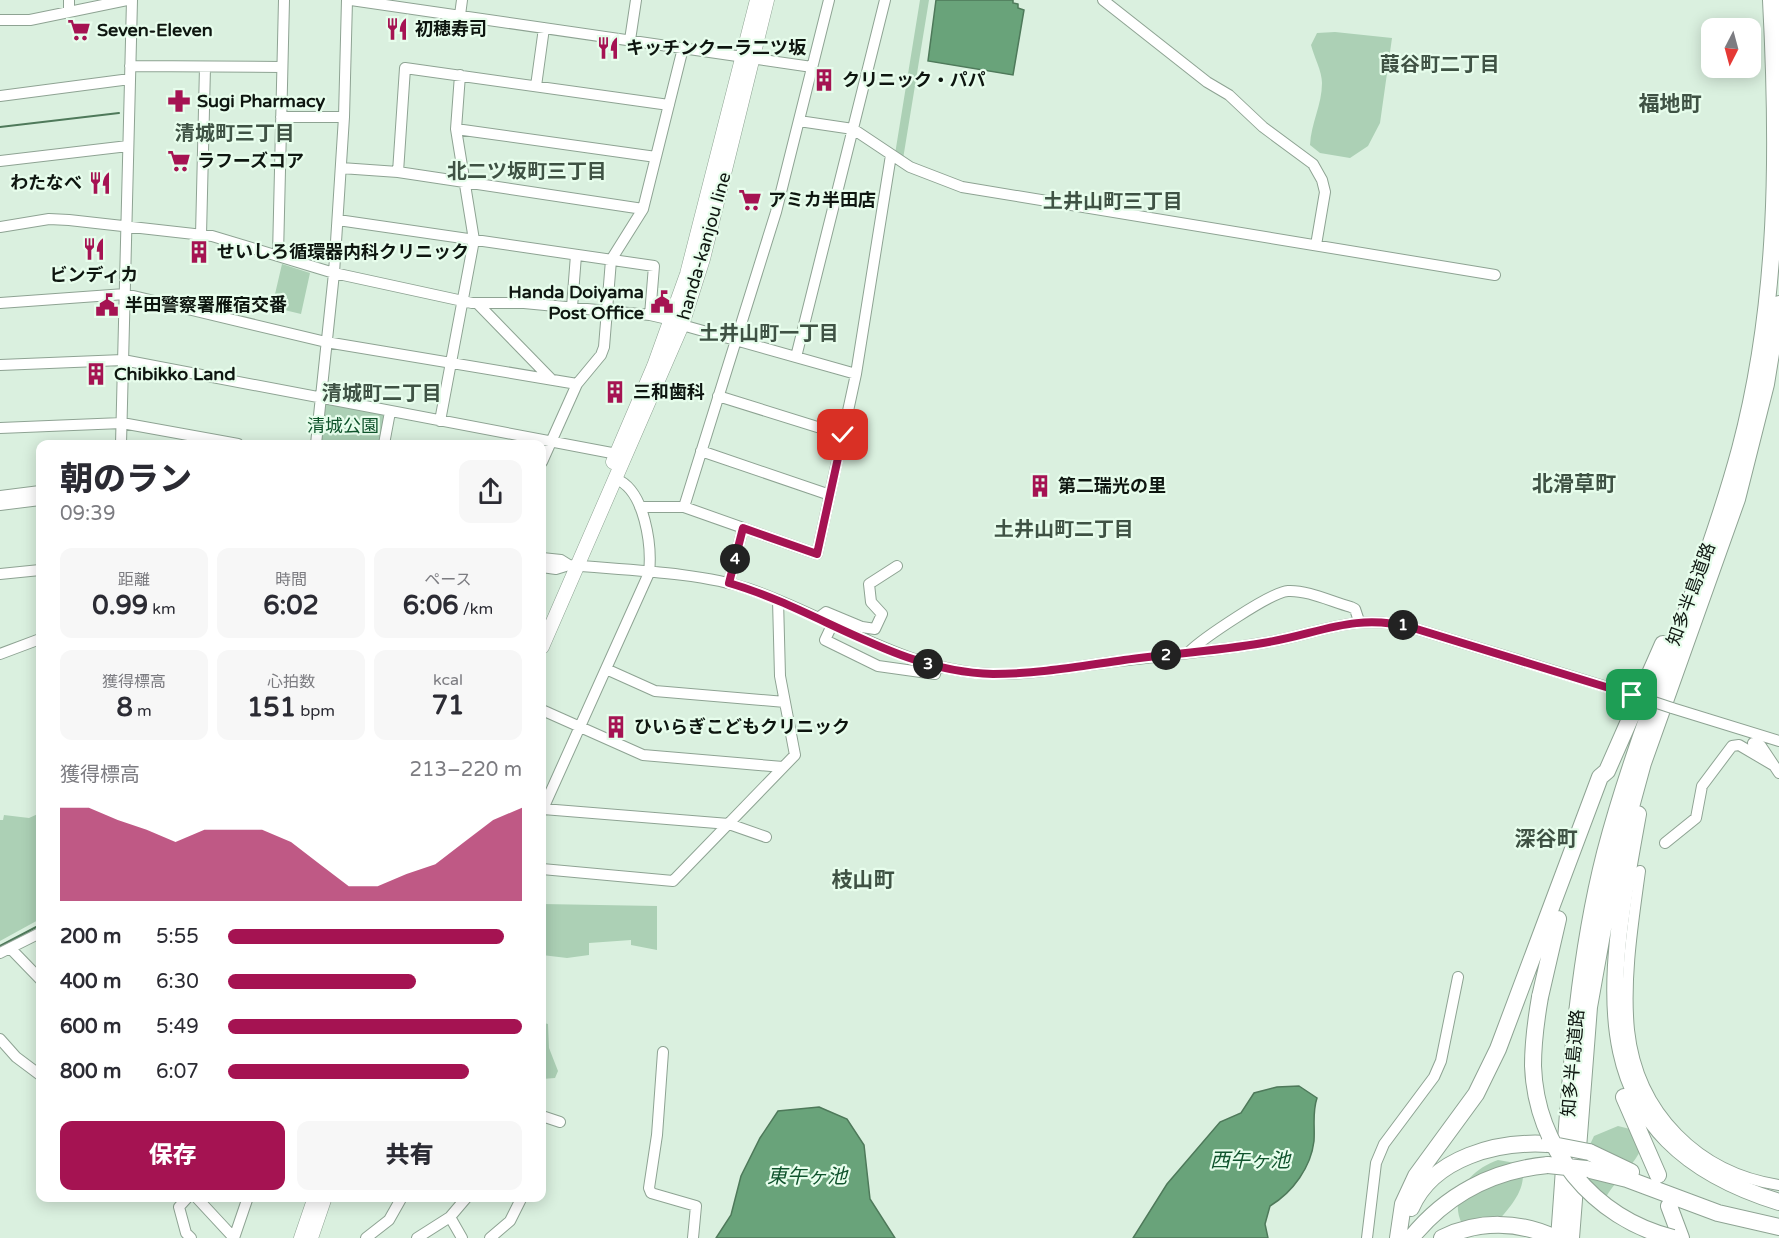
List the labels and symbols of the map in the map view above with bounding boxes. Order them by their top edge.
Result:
restaurant icon: 初穂寿司 [384,16,410,42]
supermarket icon: Seven-Eleven [66,17,92,43]
place label: 初穂寿司 [415,18,487,40]
north arrow [1701,18,1761,78]
place label: Seven-Eleven [97,19,213,41]
restaurant icon: キッチンクーラ二ツ坂 [595,35,621,61]
place label: キッチンクーラ二ツ坂 [626,37,807,59]
district label: 葭谷町二丁目 [1380,53,1500,77]
building icon: クリニック・パパ [811,67,837,93]
place label: クリニック・パパ [842,69,986,91]
pharmacy icon: Sugi Pharmacy [166,88,192,114]
place label: Sugi Pharmacy [197,90,326,112]
district label: 福地町 [1639,92,1702,117]
district label: 清城町三丁目 [175,122,295,146]
supermarket icon: ラフーズコア [166,148,192,174]
place label: ラフーズコア [197,150,304,172]
district label: 北二ツ坂町三丁目 [447,160,607,184]
restaurant icon: わたなべ [87,170,113,196]
street label: handa-kanjou line [672,170,736,322]
place label: わたなべ [10,172,82,194]
supermarket icon: アミカ半田店 [737,187,763,213]
place label: アミカ半田店 [768,189,876,211]
district label: 土井山町三丁目 [1043,190,1183,214]
restaurant icon: ビンディカ [81,236,107,262]
building icon: せいしろ循環器内科クリニック [186,239,212,265]
place label: せいしろ循環器内科クリニック [217,241,469,263]
place label: ビンディカ [50,264,138,286]
place label: Handa Doiyama Post Office [508,281,644,324]
public building icon: Handa Doiyama Post Office [649,289,675,315]
public building icon: 半田警察署雁宿交番 [94,292,120,318]
place label: 半田警察署雁宿交番 [125,294,287,316]
district label: 土井山町一丁目 [699,322,839,346]
building icon: Chibikko Land [83,361,109,387]
place label: Chibikko Land [114,363,236,385]
building icon: 三和歯科 [602,379,628,405]
place label: 三和歯科 [633,381,705,403]
district label: 清城町二丁目 [322,382,442,406]
pin [817,409,868,460]
park label: 清城公園 [307,415,379,437]
district label: 北滑草町 [1532,472,1616,497]
building icon: 第二瑞光の里 [1027,473,1053,499]
place label: 第二瑞光の里 [1058,475,1166,497]
district label: 土井山町二丁目 [994,518,1134,542]
street label: 知多半島道路 [1662,539,1720,649]
pin: 4 [720,544,750,574]
pin: 1 [1388,610,1418,640]
pin: 2 [1151,640,1181,670]
pin: 3 [913,649,943,679]
pin [1606,669,1657,720]
building icon: ひいらぎこどもクリニック [603,714,629,740]
place label: ひいらぎこどもクリニック [634,716,850,738]
district label: 深谷町 [1515,827,1578,852]
district label: 枝山町 [832,868,895,893]
street label: 知多半島道路 [1557,1008,1589,1118]
water label: 西午ヶ池 [1210,1149,1292,1173]
water label: 東午ヶ池 [767,1165,849,1189]

